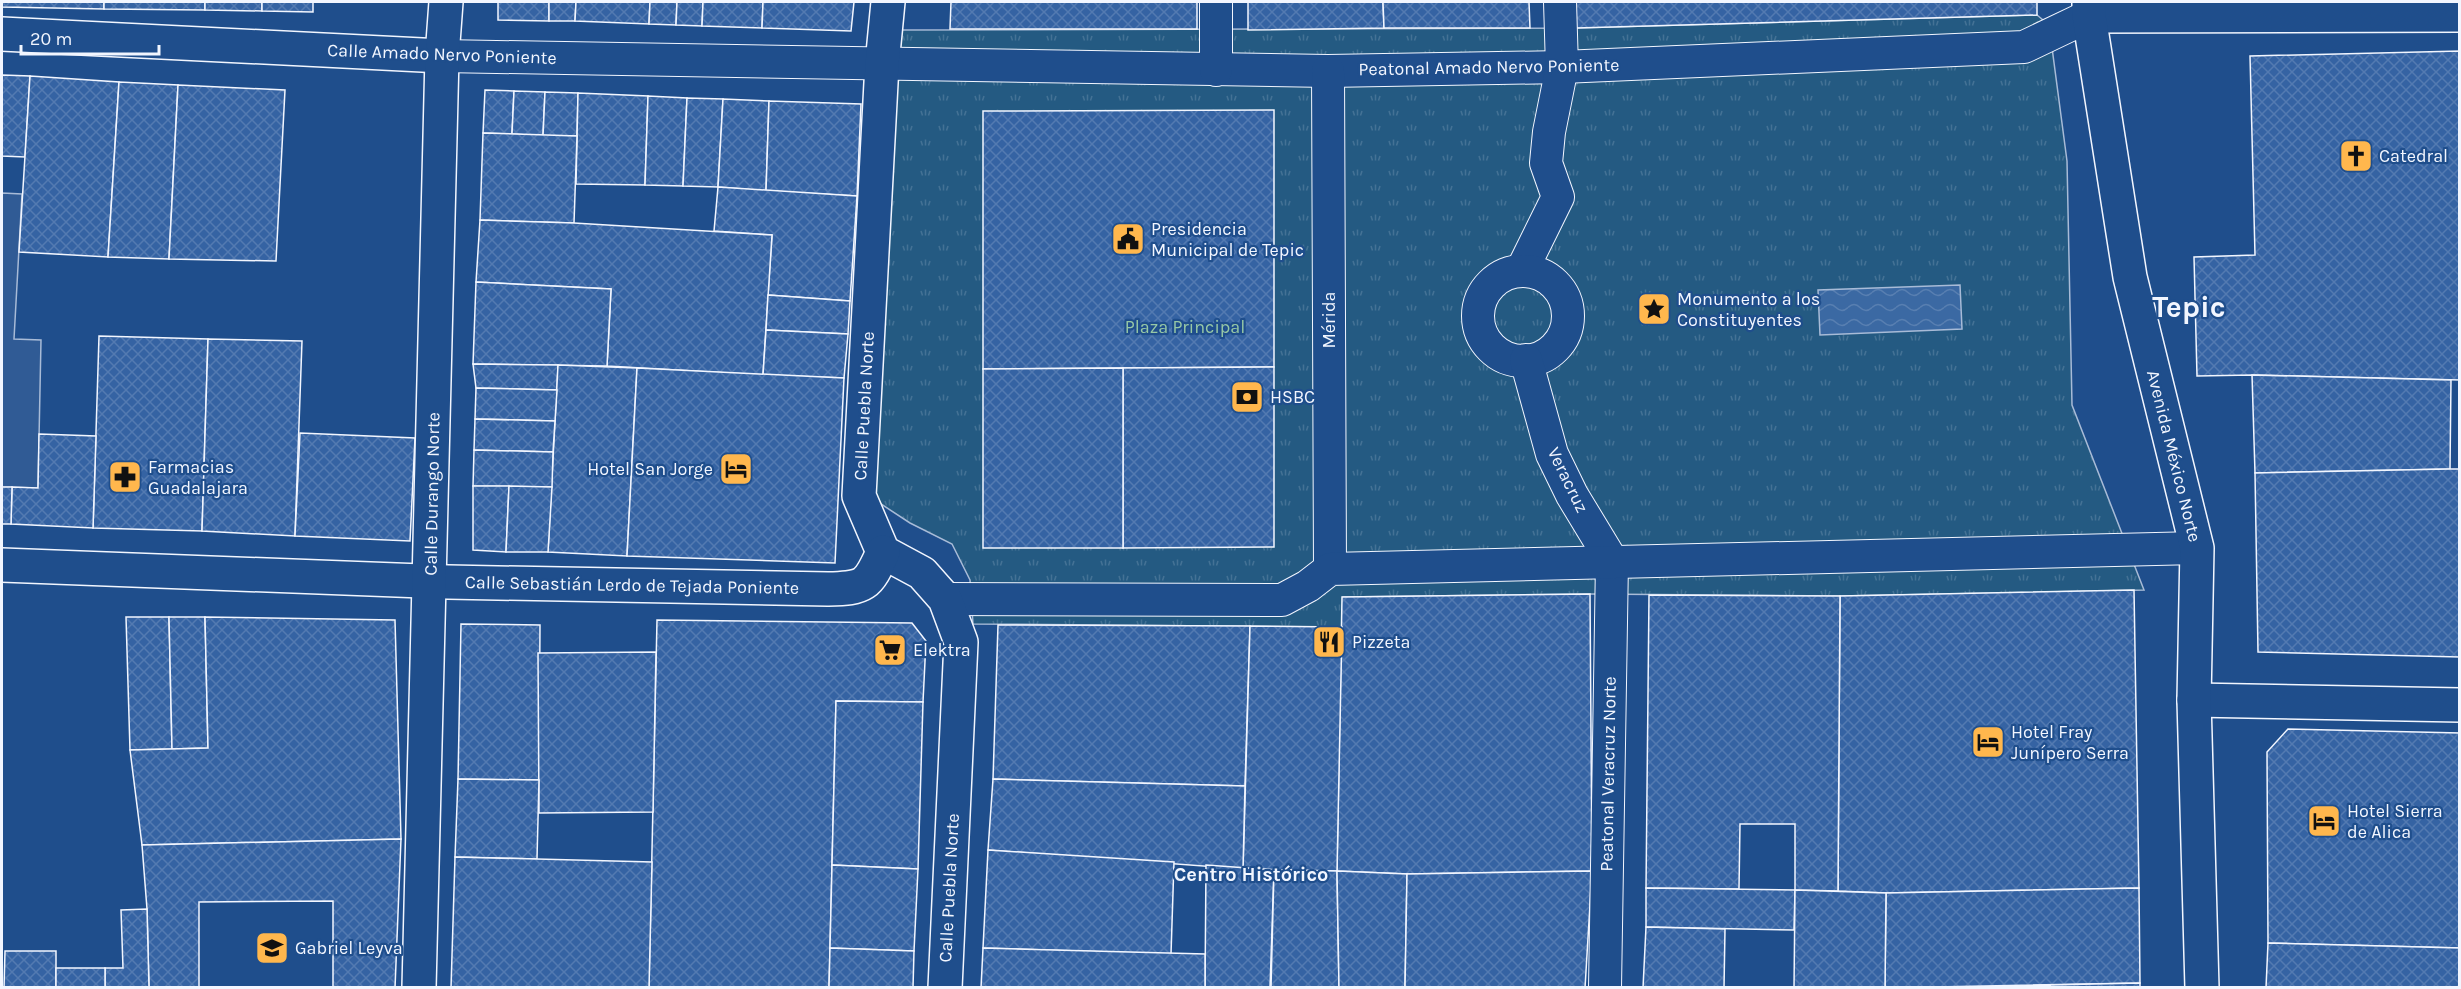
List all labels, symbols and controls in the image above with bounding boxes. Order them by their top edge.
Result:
scale bar [21,18,159,56]
text: 20 m [30,28,72,50]
street label: Calle Amado Nervo Poniente [327,39,557,69]
street label: Peatonal Amado Nervo Poniente [1358,54,1620,80]
church icon: Catedral [2338,138,2374,174]
place label: Catedral [2379,145,2448,167]
place label: Presidencia Municipal de Tepic [1151,218,1304,261]
public building icon: Presidencia Municipal de Tepic [1110,221,1146,257]
place label: Monumento a los Constituyentes [1677,288,1820,331]
district label: Tepic [2152,289,2226,325]
place icon: Monumento a los Constituyentes [1636,291,1672,327]
street label: Mérida [1318,292,1340,348]
park label: Plaza Principal [1125,316,1245,338]
street label: Calle Puebla Norte [849,331,879,481]
street label: Avenida México Norte [2142,368,2206,544]
bank icon: HSBC [1229,379,1265,415]
place label: HSBC [1270,386,1315,408]
street label: Calle Durango Norte [420,412,444,576]
street label: Veracruz [1543,444,1593,516]
hotel icon: Hotel San Jorge [718,451,754,487]
place label: Farmacias Guadalajara [148,456,248,499]
place label: Hotel San Jorge [587,458,713,480]
pharmacy icon: Farmacias Guadalajara [107,459,143,495]
street label: Calle Sebastián Lerdo de Tejada Poniente [465,571,799,599]
restaurant icon: Pizzeta [1311,624,1347,660]
place label: Pizzeta [1352,631,1410,653]
supermarket icon: Elektra [872,632,908,668]
place label: Elektra [913,639,971,661]
street label: Peatonal Veracruz Norte [1595,676,1621,872]
place label: Hotel Fray Junípero Serra [2011,721,2129,764]
hotel icon: Hotel Fray Junípero Serra [1970,724,2006,760]
place label: Hotel Sierra de Alica [2347,800,2443,843]
hotel icon: Hotel Sierra de Alica [2306,803,2342,839]
street label: Calle Puebla Norte [934,813,964,963]
district label: Centro Histórico [1174,863,1328,886]
school or university icon: Gabriel Leyva [254,930,290,966]
place label: Gabriel Leyva [295,937,403,959]

